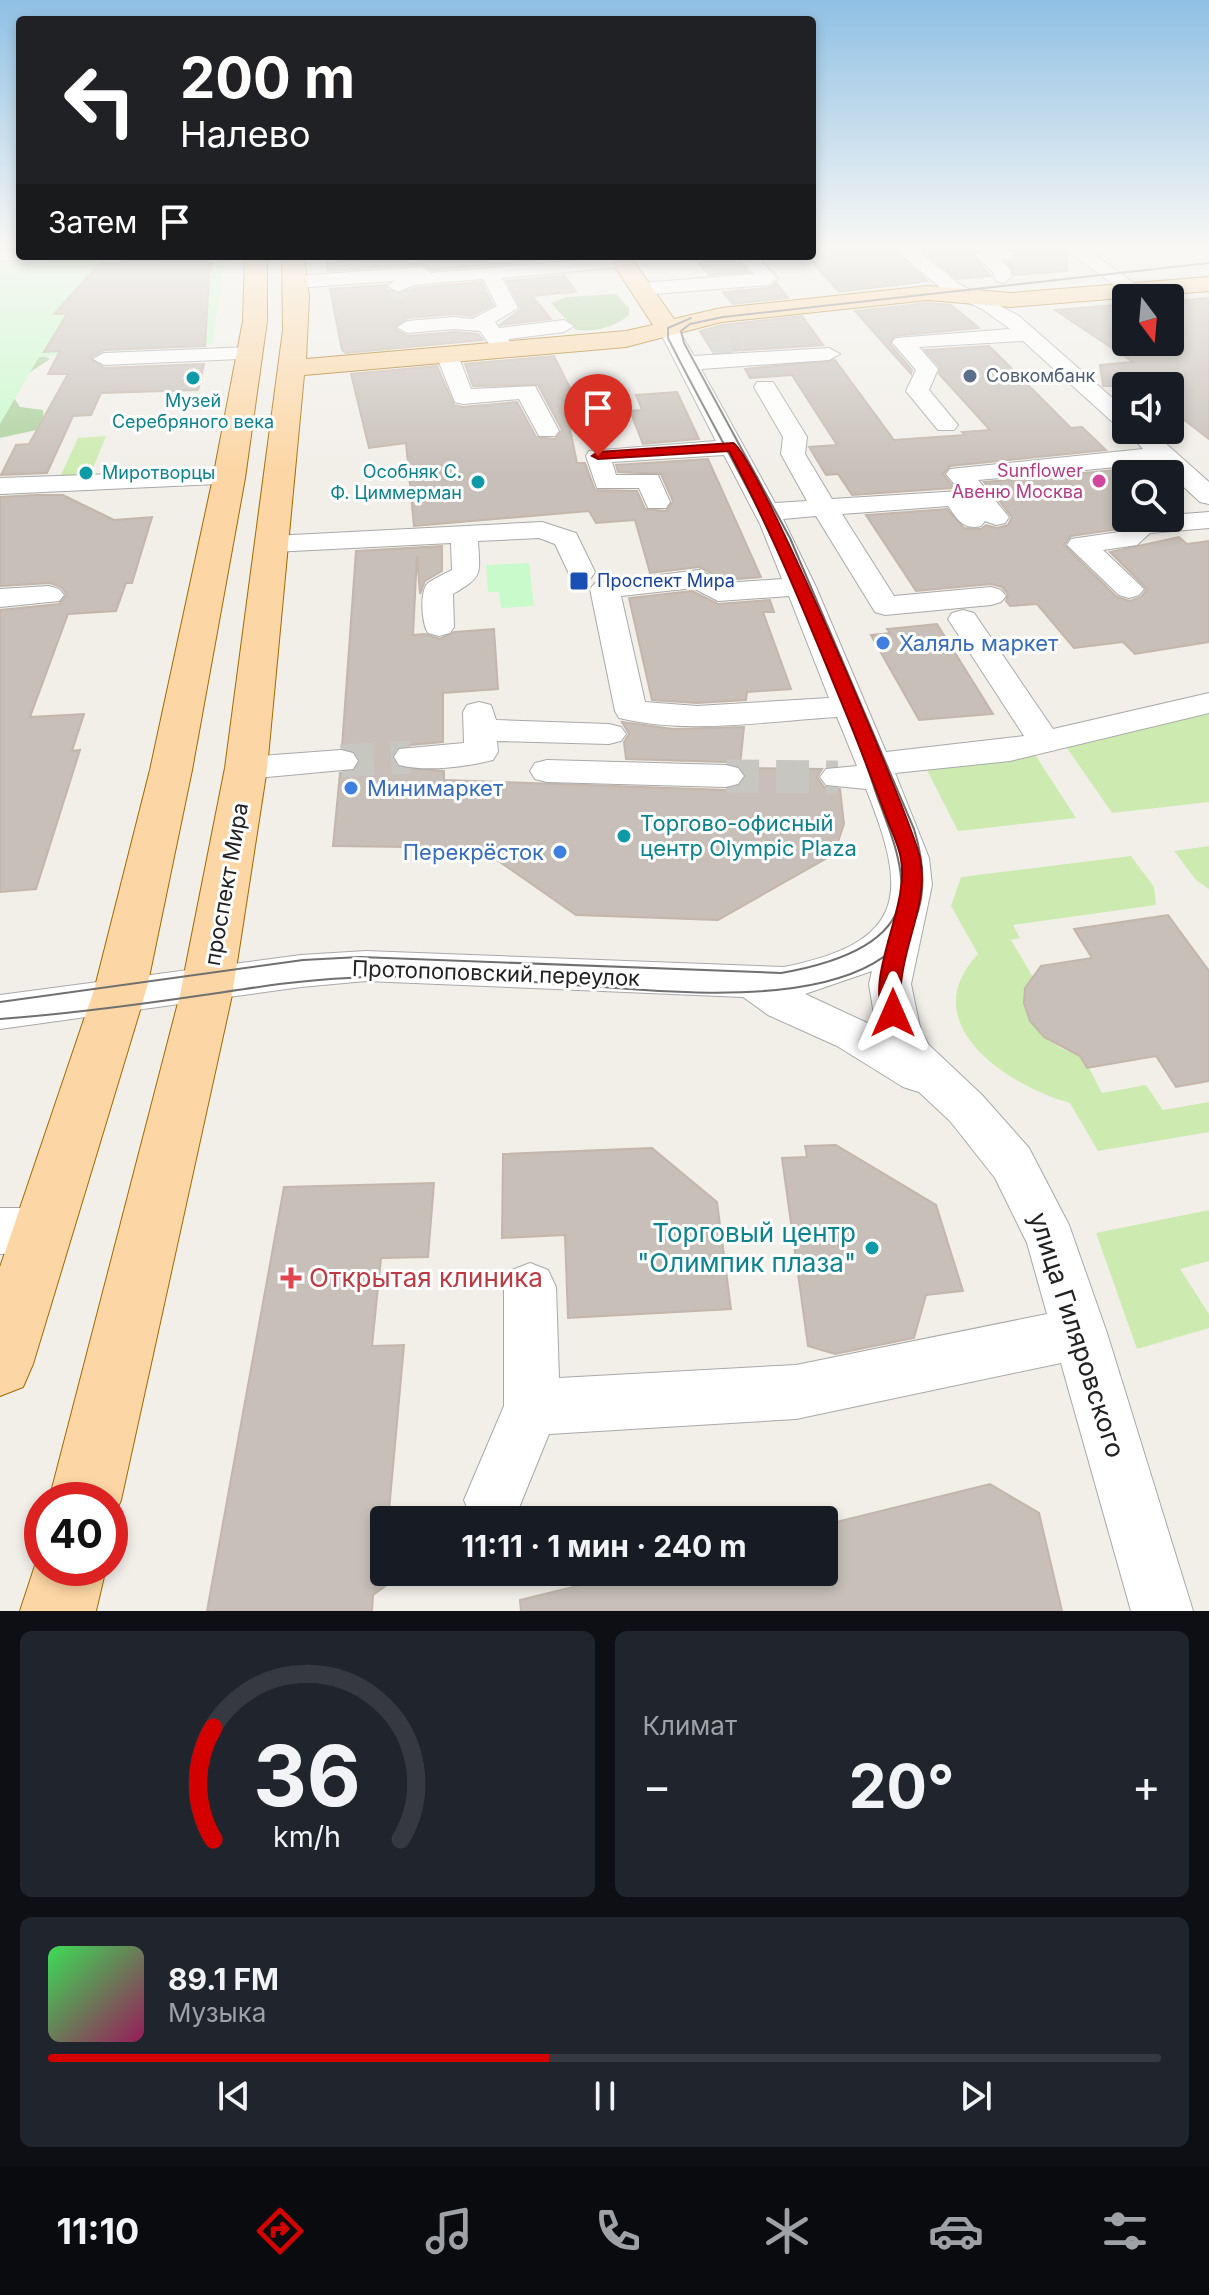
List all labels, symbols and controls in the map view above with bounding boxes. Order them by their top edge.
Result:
text: 200 m [180,44,355,112]
icon: left [48,48,152,152]
text: Налево [180,112,311,156]
icon: arrive [153,200,197,244]
text: Затем [48,204,137,240]
north arrow [1112,284,1184,356]
map controls [1112,284,1184,532]
place label: Совкомбанк [986,365,1096,386]
marker: Совкомбанк [961,367,979,385]
marker: Музей Серебряного века [184,369,202,387]
button: sound [1112,372,1184,444]
pin [564,374,632,456]
icon: arrive [576,386,620,430]
place label: Музей Серебряного века [112,390,274,432]
place label: Sunflower Авеню Москва [952,460,1083,502]
button: search [1112,460,1184,532]
place label: Особняк С. Ф. Циммерман [330,461,462,503]
place label: Миротворцы [102,462,215,483]
marker: Миротворцы [77,464,95,482]
marker: Sunflower Авеню Москва [1090,472,1108,490]
marker: Особняк С. Ф. Циммерман [469,473,487,491]
marker: Проспект Мира [568,570,590,592]
place label: Проспект Мира [597,570,735,591]
place label: Халяль маркет [899,630,1059,656]
marker: Халяль маркет [874,634,892,652]
place label: Минимаркет [367,775,504,801]
marker: Минимаркет [342,779,360,797]
street label: проспект Мира [199,800,253,968]
place label: Торгово-офисный центр Olympic Plaza [640,810,857,861]
marker: Торгово-офисный центр Olympic Plaza [615,827,633,845]
place label: Перекрёсток [403,839,544,865]
marker: Перекрёсток [551,843,569,861]
street label: Протопоповский переулок [352,955,641,991]
position arrow [851,971,935,1055]
street label: улица Гиляровского [1023,1208,1132,1461]
place label: Торговый центр "Олимпик плаза" [637,1217,856,1278]
marker: Торговый центр "Олимпик плаза" [863,1239,881,1257]
place label: Открытая клиника [309,1262,543,1293]
marker: Открытая клиника [280,1267,302,1289]
speed limit sign: 40 [24,1482,128,1586]
text: 11:11 · 1 мин · 240 m [461,1528,747,1564]
text: Климат [643,1710,737,1741]
text: 36 [253,1725,361,1826]
text: 20° [849,1750,955,1822]
text: − [643,1759,672,1813]
text: + [1132,1759,1161,1813]
text: km/h [273,1819,341,1854]
text: 89.1 FM [168,1961,279,1997]
text: Музыка [168,1997,266,2028]
icon: previous [212,2074,256,2118]
icon: pause [583,2074,627,2118]
icon: next [954,2074,998,2118]
icon: directions [252,2203,308,2259]
icon: music [421,2203,477,2259]
icon: phone [590,2203,646,2259]
icon: climate [759,2203,815,2259]
icon: car [928,2203,984,2259]
icon: filters [1097,2203,1153,2259]
text: 11:10 [56,2209,139,2253]

